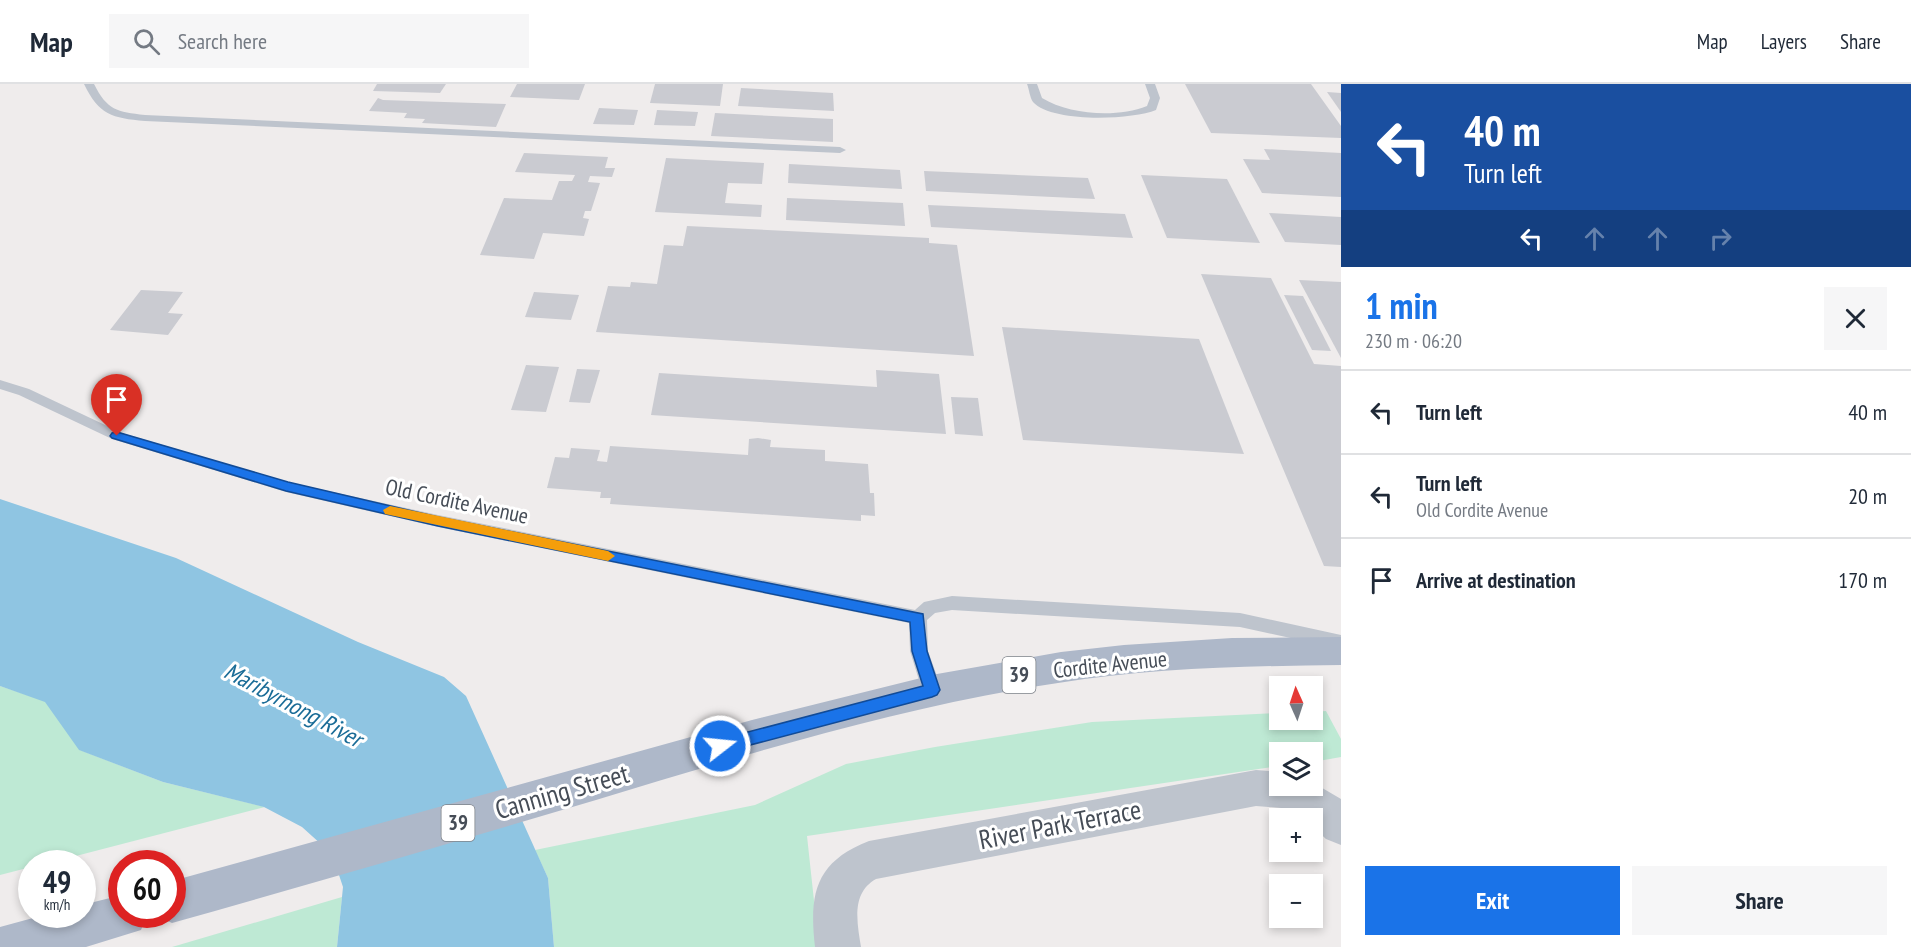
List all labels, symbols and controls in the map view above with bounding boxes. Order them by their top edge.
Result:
search box [109,14,529,68]
text: Map [30,23,73,60]
icon: search [130,25,163,58]
text: Search here [178,27,267,55]
text: Map [1697,28,1728,55]
text: Layers [1761,28,1807,55]
text: Share [1840,28,1881,55]
text: 40 m [1464,103,1541,158]
icon: left [1365,108,1443,186]
text: Turn left [1464,156,1542,190]
icon: left [1515,222,1548,255]
icon: ahead [1578,222,1611,255]
icon: ahead [1641,222,1674,255]
icon: right [1704,222,1737,255]
text: 1 min [1365,282,1438,329]
button: close [1824,287,1887,350]
text: 230 m · 06:20 [1365,328,1462,354]
pin [91,374,142,436]
icon: arrive [100,383,133,416]
icon: left [1365,396,1398,429]
text: Turn left [1416,398,1482,426]
text: 40 m [1848,398,1887,426]
text: Turn left [1416,469,1482,497]
street label: Old Cordite Avenue [383,472,531,530]
icon: left [1365,480,1398,513]
text: 20 m [1848,482,1887,510]
text: Old Cordite Avenue [1416,497,1548,523]
icon: arrive [1365,564,1398,597]
text: Arrive at destination [1416,566,1576,594]
text: 170 m [1838,566,1887,594]
street label: Cordite Avenue [1052,644,1168,684]
water label: Maribyrnong River [219,655,371,756]
road number: 39 [1002,657,1036,693]
north arrow [1269,676,1323,730]
map controls [1269,676,1323,928]
position arrow [688,714,752,778]
button: layers [1269,742,1323,796]
street label: Canning Street [491,756,633,826]
street label: River Park Terrace [976,792,1144,856]
road number: 39 [442,805,474,841]
button: + [1269,808,1323,862]
speed limit sign: 60 [108,850,186,928]
text: 49 [43,862,71,901]
button: Exit [1365,866,1620,935]
button: Share [1632,866,1887,935]
button: − [1269,874,1323,928]
text: km/h [44,895,70,914]

